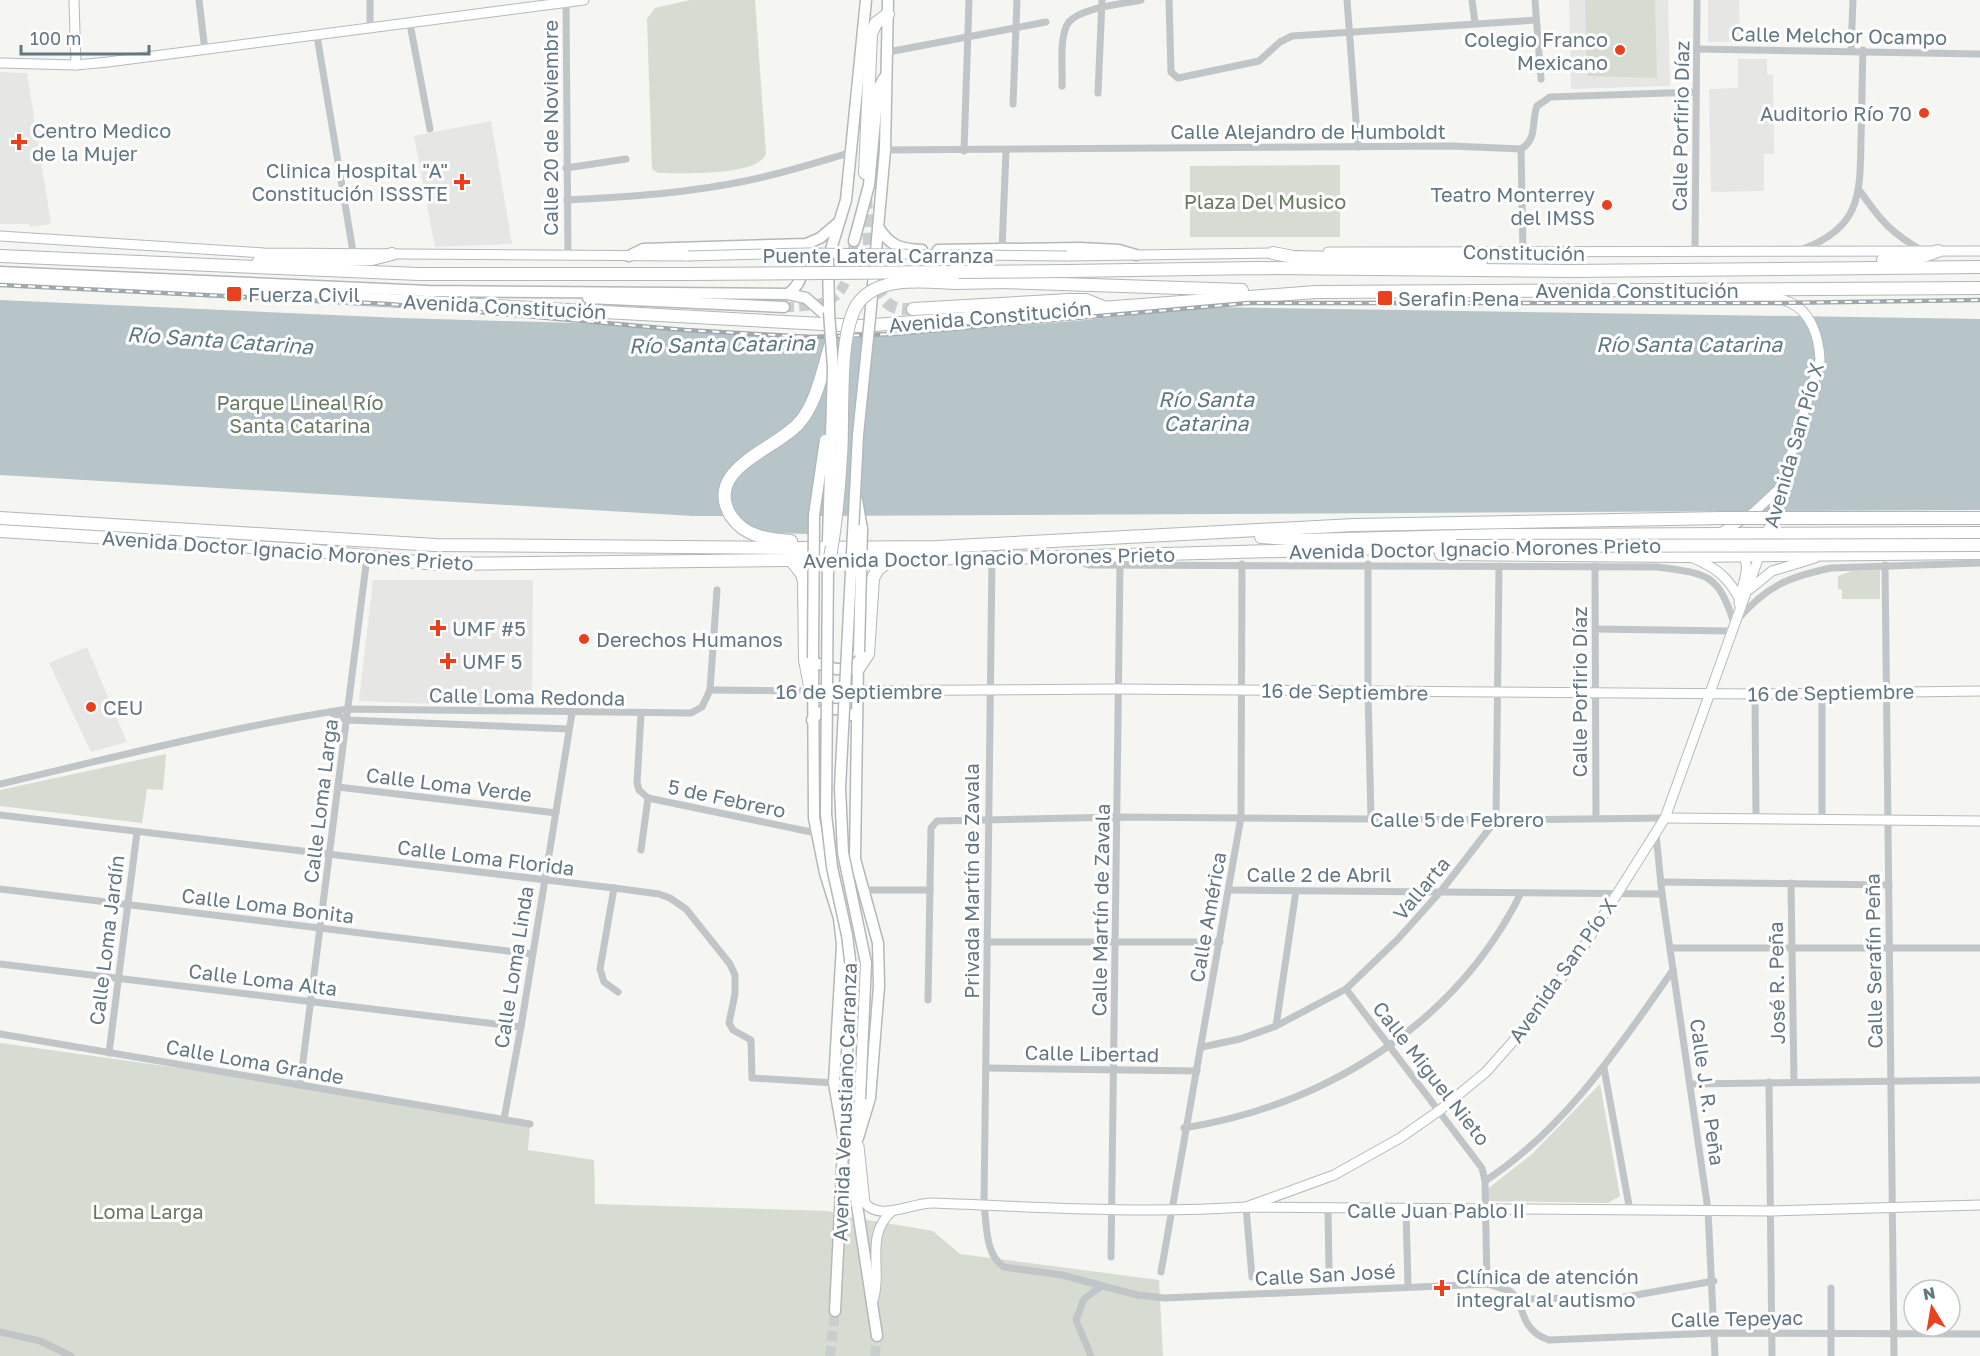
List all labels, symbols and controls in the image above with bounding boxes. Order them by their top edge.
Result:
scale bar [21,18,148,56]
street label: Calle 20 de Noviembre [538,20,562,236]
street label: Calle Melchor Ocampo [1731,21,1947,49]
text: 100 m [30,27,81,49]
place label: Colegio Franco Mexicano [1464,27,1608,74]
street label: Calle Porfirio Díaz [1667,40,1693,212]
marker: Colegio Franco Mexicano [1613,43,1627,57]
place label: Auditorio Río 70 [1760,101,1912,125]
marker: Auditorio Río 70 [1917,106,1931,120]
place label: Centro Medico de la Mujer [32,118,171,165]
street label: Calle Alejandro de Humboldt [1170,119,1446,143]
marker: Centro Medico de la Mujer [10,133,28,151]
place label: Clinica Hospital "A" Constitución ISSSTE [251,158,448,205]
marker: Clinica Hospital "A" Constitución ISSSTE [453,173,471,191]
place label: Teatro Monterrey del IMSS [1430,182,1595,229]
park label: Plaza Del Musico [1184,189,1346,213]
marker: Teatro Monterrey del IMSS [1600,198,1614,212]
street label: Constitución [1463,239,1585,265]
street label: Puente Lateral Carranza [762,243,994,267]
street label: Avenida Constitución [1535,278,1739,302]
place label: Fuerza Civil [248,282,360,306]
marker: Fuerza Civil [225,285,243,303]
place label: Serafin Pena [1398,286,1519,310]
street label: Avenida Constitución [403,289,607,323]
marker: Serafin Pena [1376,289,1394,307]
street label: Avenida Constitución [888,295,1092,337]
water label: Río Santa Catarina [126,321,315,360]
water label: Río Santa Catarina [629,329,816,359]
water label: Río Santa Catarina [1596,331,1783,357]
street label: Avenida San Pío X [1758,360,1828,530]
water label: Río Santa Catarina [1158,386,1255,436]
park label: Parque Lineal Río Santa Catarina [216,390,384,437]
street label: Avenida Doctor Ignacio Morones Prieto [102,525,474,575]
street label: Avenida Doctor Ignacio Morones Prieto [1289,533,1661,563]
street label: Avenida Doctor Ignacio Morones Prieto [803,542,1175,572]
street label: Calle Porfirio Díaz [1567,607,1591,777]
place label: UMF #5 [452,616,526,640]
marker: UMF #5 [429,619,447,637]
place label: Derechos Humanos [596,627,783,651]
marker: Derechos Humanos [577,632,591,646]
place label: UMF 5 [462,649,522,673]
marker: UMF 5 [439,652,457,670]
street label: 16 de Septiembre [1262,678,1428,704]
street label: 16 de Septiembre [776,679,942,703]
street label: 16 de Septiembre [1748,679,1914,705]
street label: Calle Loma Redonda [429,682,625,710]
place label: CEU [103,695,143,719]
marker: CEU [84,700,98,714]
street label: Calle Loma Larga [298,717,342,885]
street label: Calle Loma Verde [365,762,533,806]
street label: Privada Martín de Zavala [959,763,983,999]
street label: 5 de Febrero [666,774,788,822]
street label: Calle Martín de Zavala [1086,803,1114,1017]
street label: Calle 5 de Febrero [1370,807,1544,831]
street label: Calle Loma Florida [396,834,576,880]
street label: Calle América [1184,850,1230,984]
street label: Vallarta [1388,852,1454,924]
street label: Calle Loma Jardín [84,854,128,1026]
street label: Calle 2 de Abril [1247,862,1391,886]
street label: Calle Serafín Peña [1859,873,1887,1049]
street label: Calle Loma Bonita [180,883,356,927]
street label: Calle Loma Linda [488,884,538,1050]
street label: Avenida San Pío X [1503,893,1621,1047]
street label: José R. Peña [1763,921,1789,1045]
street label: Calle Loma Alta [187,958,339,1000]
street label: Avenida Venustiano Carranza [827,962,861,1242]
street label: Calle Miguel Nieto [1368,996,1496,1150]
street label: Calle J. R. Peña [1686,1017,1730,1167]
street label: Calle Loma Grande [164,1034,346,1088]
street label: Calle Libertad [1025,1040,1159,1066]
street label: Calle Juan Pablo II [1347,1198,1525,1222]
park label: Loma Larga [92,1199,204,1223]
street label: Calle San José [1254,1258,1396,1290]
place label: Clínica de atención integral al autismo [1456,1264,1639,1311]
north arrow [1902,1278,1962,1338]
marker: Clínica de atención integral al autismo [1433,1279,1451,1297]
text: N [1921,1282,1937,1304]
street label: Calle Tepeyac [1670,1305,1804,1331]

